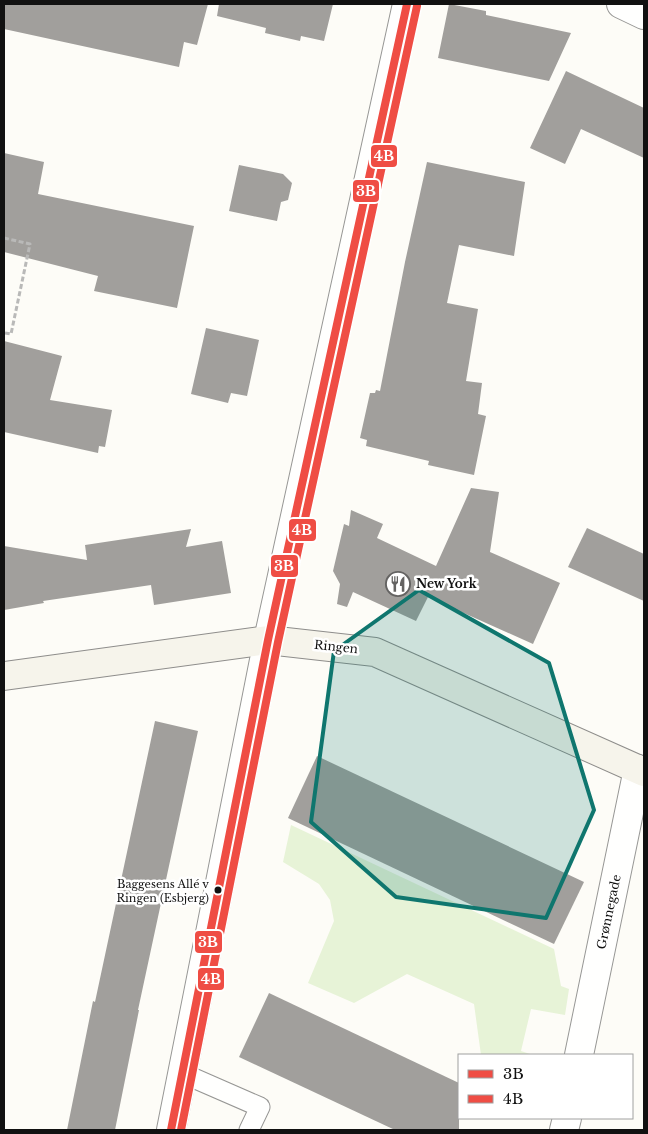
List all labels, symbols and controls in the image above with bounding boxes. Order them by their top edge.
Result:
line badge: 4B [370,144,398,168]
text: 4B [374,147,394,165]
line badge: 3B [352,179,380,203]
text: 3B [356,182,376,200]
line badge: 4B [288,518,317,542]
text: 4B [292,521,312,539]
line badge: 3B [270,554,299,578]
text: 3B [274,557,294,575]
restaurant icon: New York [385,571,411,597]
place label: New York [416,576,478,591]
street label: Ringen [313,637,359,656]
street label: Grønnegade [593,873,624,951]
place label: Baggesens Allé v Ringen (Esbjerg) [116,877,209,905]
marker: Baggesens Allé v Ringen (Esbjerg) [213,885,223,895]
line badge: 3B [194,930,223,954]
text: 3B [198,933,218,951]
line badge: 4B [197,967,225,991]
text: 4B [201,970,221,988]
legend [458,1054,633,1119]
text: 3B [503,1064,524,1083]
text: 4B [503,1089,523,1108]

